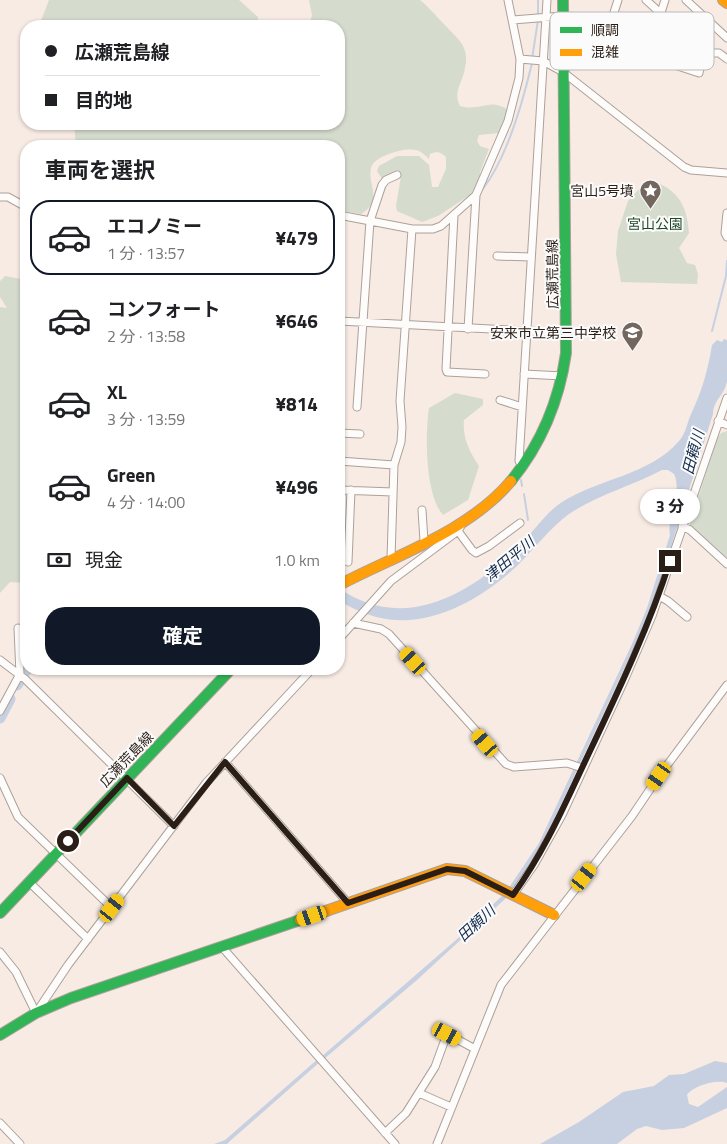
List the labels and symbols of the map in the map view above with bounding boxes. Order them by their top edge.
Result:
legend [550,12,714,70]
text: 順調 [591,19,619,40]
text: 混雑 [591,41,619,62]
place icon: 宮山5号墳 [638,178,662,209]
place label: 宮山5号墳 [570,180,634,201]
park label: 宮山公園 [627,213,683,234]
street label: 広瀬荒島線 [541,239,563,309]
school or university icon: 安来市立第三中学校 [620,320,644,351]
place label: 安来市立第三中学校 [490,322,616,343]
water label: 田頼川 [676,425,710,477]
callout: 3 分 [640,488,700,524]
water label: 津田平川 [479,530,541,587]
route end [659,550,681,572]
car [397,645,428,677]
street label: 広瀬荒島線 [94,727,158,791]
car [469,727,500,759]
car [644,759,673,793]
route start [57,830,79,852]
car [568,861,599,893]
car [96,892,127,924]
water label: 田頼川 [452,898,502,947]
car [295,904,328,928]
car [430,1020,463,1048]

